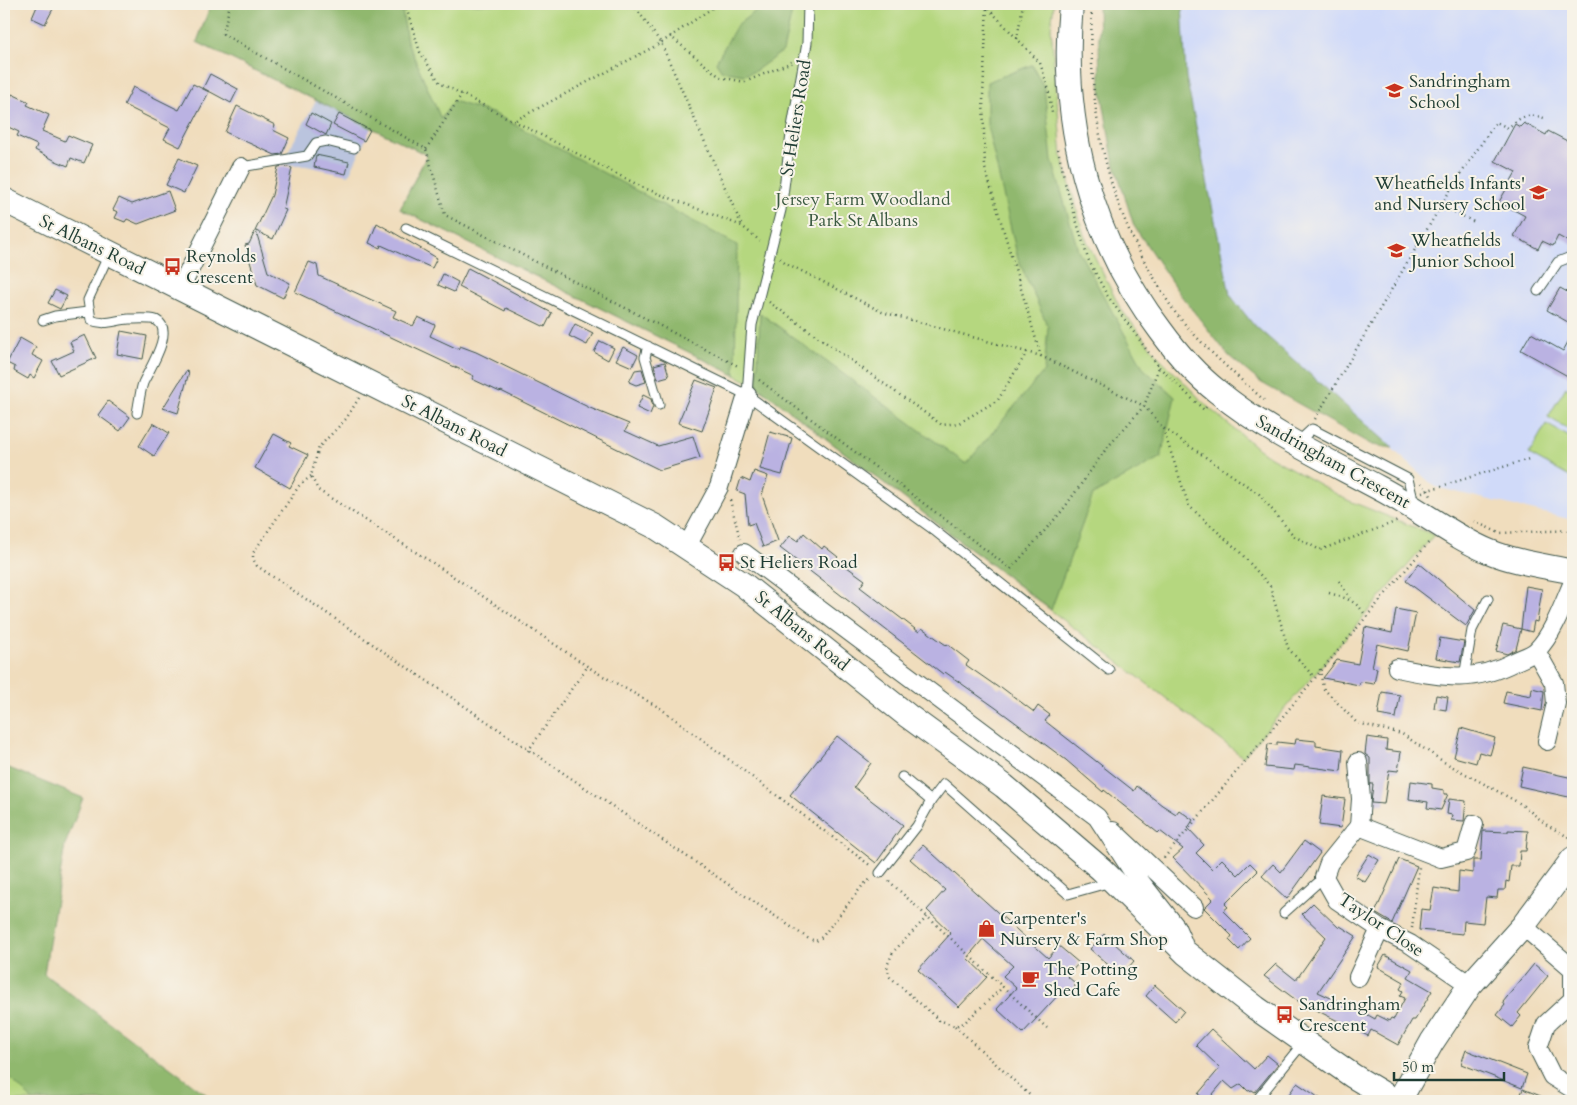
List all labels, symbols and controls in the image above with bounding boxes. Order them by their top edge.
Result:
street label: St Heliers Road [774,58,818,178]
place label: Sandringham School [1409,69,1511,115]
school or university icon: Sandringham School [1385,81,1405,101]
place label: Wheatfields Infants' and Nursery School [1374,171,1525,217]
school or university icon: Wheatfields Infants' and Nursery School [1529,183,1549,203]
park label: Jersey Farm Woodland Park St Albans [772,187,951,233]
street label: St Albans Road [35,209,150,282]
place label: Wheatfields Junior School [1408,228,1515,274]
school or university icon: Wheatfields Junior School [1387,240,1407,260]
place label: Reynolds Crescent [186,244,256,290]
bus stop icon: Reynolds Crescent [162,256,182,276]
street label: St Albans Road [397,389,511,463]
street label: Sandringham Crescent [1251,409,1415,515]
place label: St Heliers Road [740,550,858,575]
bus stop icon: St Heliers Road [716,552,736,572]
street label: St Albans Road [749,585,855,677]
street label: Taylor Close [1333,887,1429,963]
place label: Carpenter's Nursery & Farm Shop [1000,906,1168,952]
shop icon: Carpenter's Nursery & Farm Shop [976,918,996,938]
place label: The Potting Shed Cafe [1044,957,1138,1003]
cafe icon: The Potting Shed Cafe [1020,969,1040,989]
place label: Sandringham Crescent [1299,992,1401,1038]
bus stop icon: Sandringham Crescent [1275,1004,1295,1024]
scale bar [1394,1050,1504,1082]
text: 50 m [1402,1057,1434,1077]

